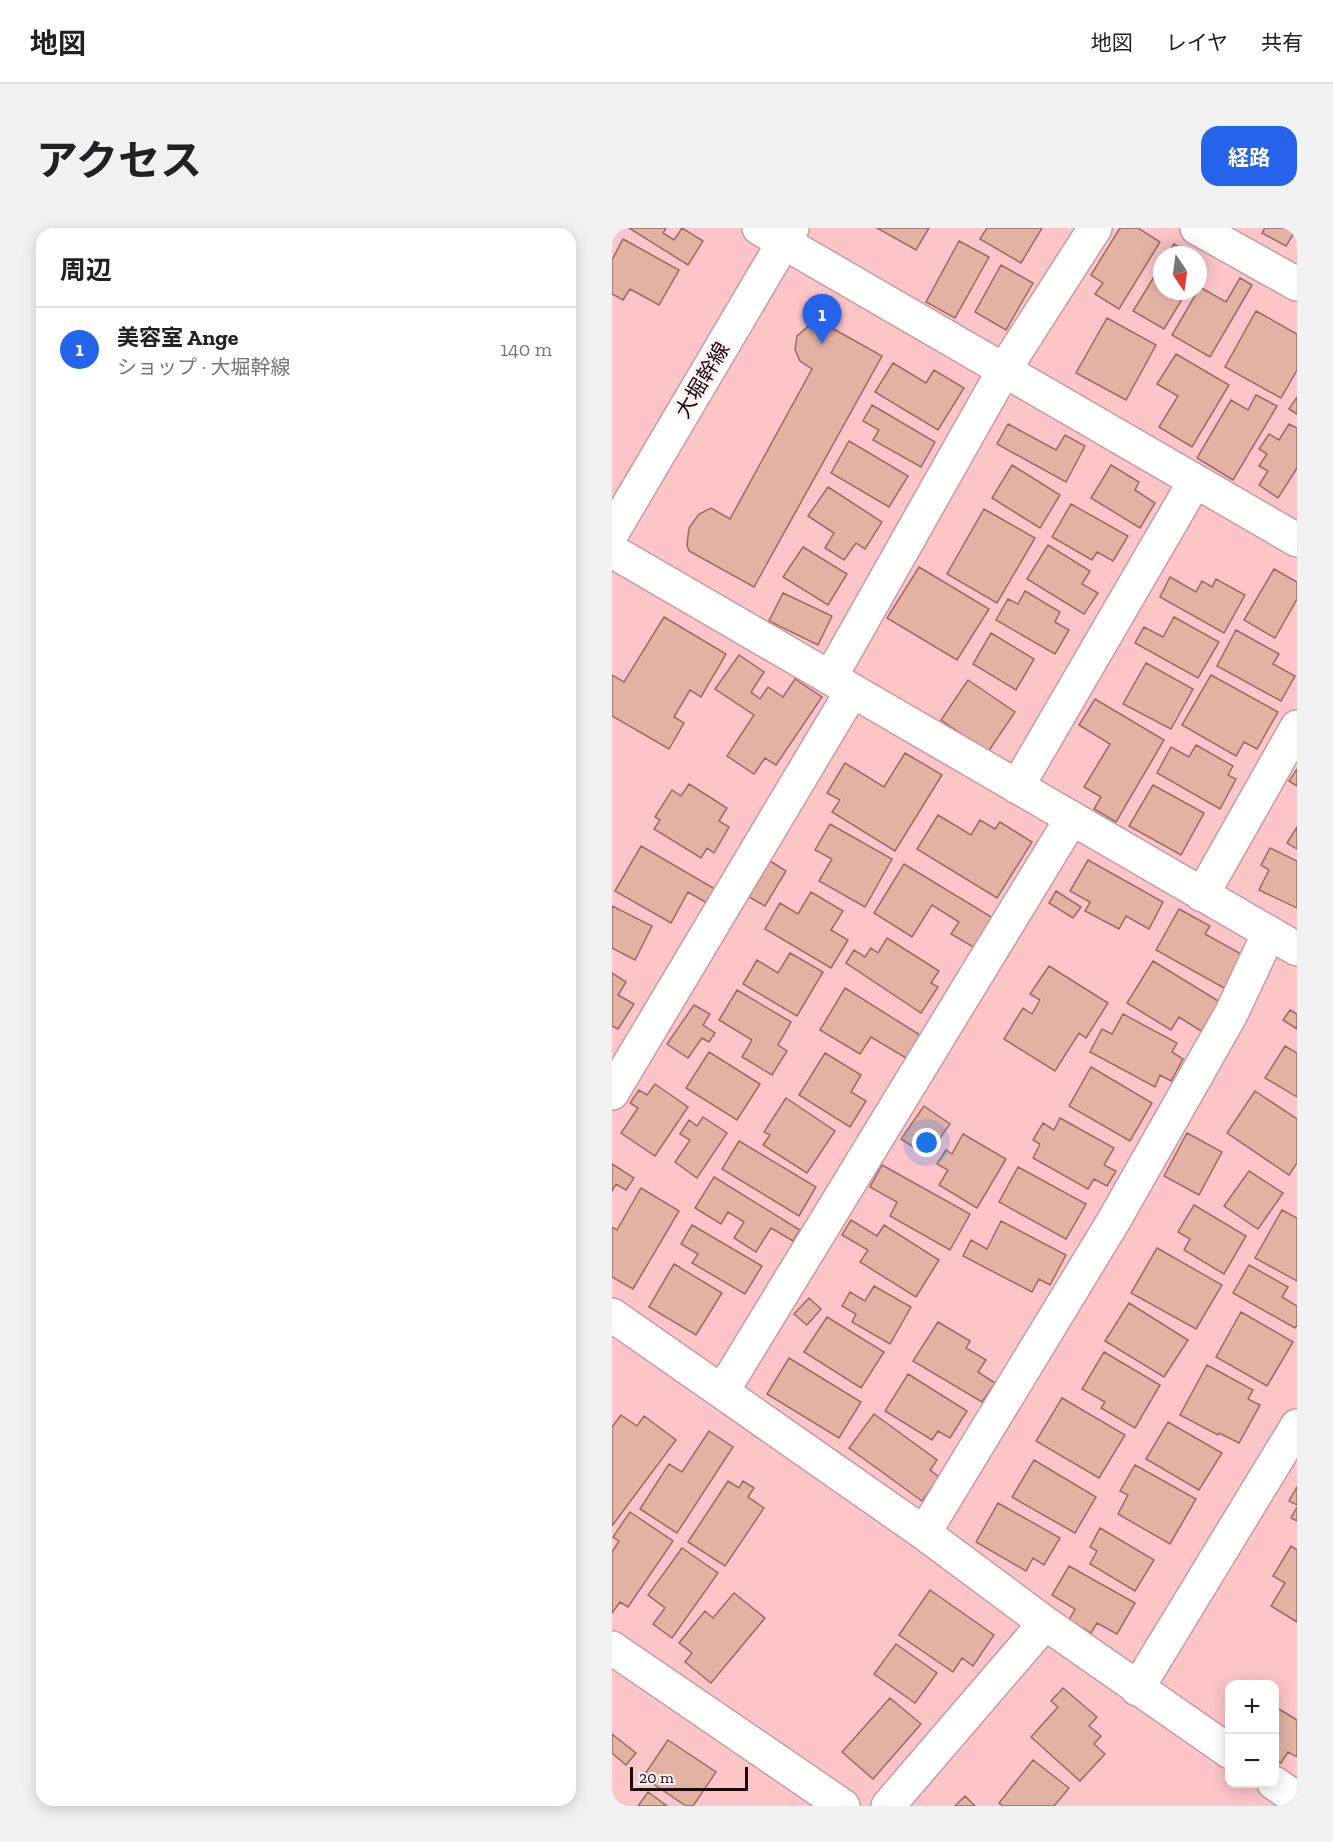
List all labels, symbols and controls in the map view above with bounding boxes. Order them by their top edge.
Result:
text: 地図 [30,27,86,60]
text: 地図 [1091,30,1133,55]
text: レイヤ [1166,30,1228,55]
text: 共有 [1261,30,1303,55]
button: 経路 [1201,126,1297,186]
text: アクセス [36,135,202,186]
north arrow [1153,246,1207,300]
text: 周辺 [60,254,112,286]
pin: 1 [802,294,842,344]
text: 美容室 Ange [117,324,238,351]
text: 1 [75,337,84,361]
text: 140 m [500,337,552,361]
street label: 大堀幹線 [670,338,734,422]
text: ショップ · 大堀幹線 [117,355,290,379]
your location [912,1128,941,1157]
map controls [1225,1680,1279,1788]
button: + [1225,1680,1279,1734]
button: − [1225,1734,1279,1788]
scale bar [630,1764,748,1792]
text: 20 m [639,1768,674,1787]

